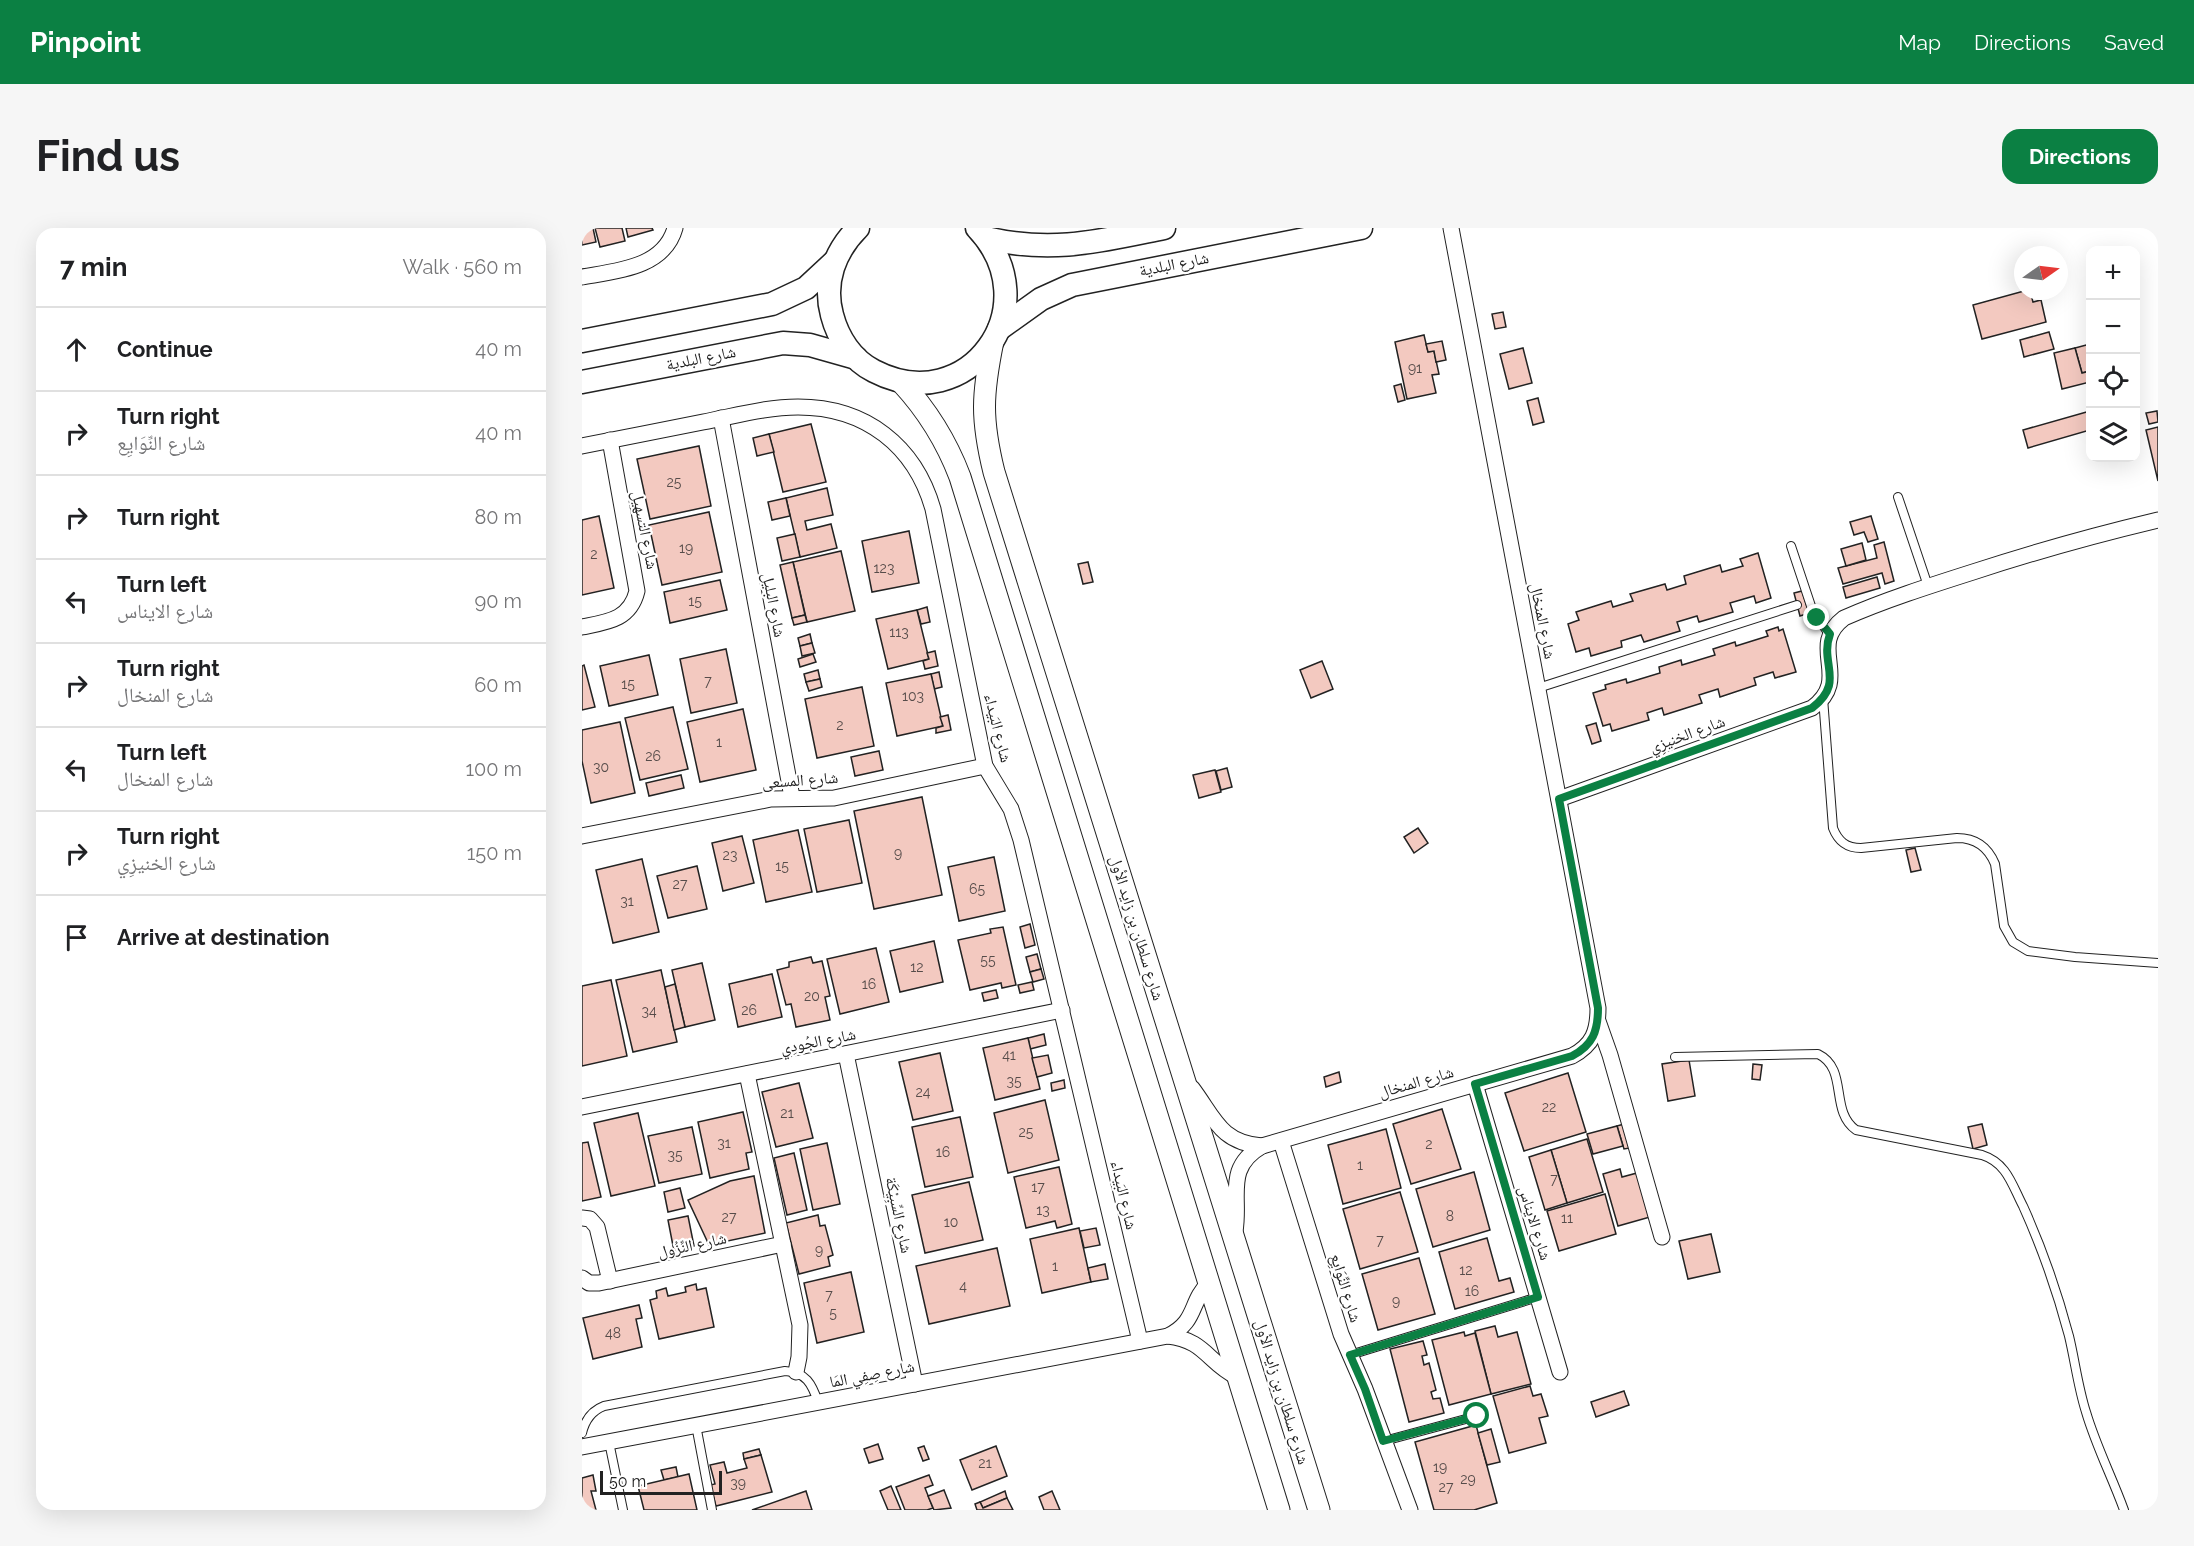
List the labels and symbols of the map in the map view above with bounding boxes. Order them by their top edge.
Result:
north arrow [2014,246,2068,300]
street label: شارع البلدية [1138,248,1211,281]
street label: شارع البلدية [665,342,738,375]
house number: 91 [1408,360,1422,376]
house number: 25 [667,474,682,490]
street label: شارع التسهيل [627,489,662,571]
house number: 19 [679,540,693,556]
house number: 2 [590,546,598,562]
house number: 123 [874,560,894,576]
street label: شارع البليل [757,571,790,639]
street label: شارع المنخال [1525,581,1560,661]
house number: 15 [688,593,702,609]
route end [1803,604,1829,630]
house number: 113 [889,624,909,640]
house number: 7 [704,673,712,689]
house number: 15 [621,676,635,692]
house number: 103 [902,688,924,704]
street label: شارع البَيداء [979,691,1016,765]
street label: شارع الخنيزِي [1647,712,1728,759]
house number: 2 [836,717,844,733]
house number: 1 [716,734,722,750]
house number: 26 [645,748,661,764]
house number: 30 [593,759,609,775]
street label: شارع المسعى [761,768,839,793]
house number: 9 [894,845,902,861]
house number: 23 [723,847,737,863]
street label: شارع سلطان بن زايد الأول [1105,853,1168,1003]
house number: 15 [775,858,789,874]
house number: 27 [673,876,688,892]
house number: 65 [969,881,985,897]
house number: 31 [620,893,634,909]
house number: 55 [980,952,996,968]
house number: 12 [910,959,924,975]
house number: 16 [862,976,876,992]
house number: 20 [804,988,820,1004]
house number: 26 [741,1002,757,1018]
house number: 34 [641,1003,657,1019]
street label: شارع الجُودِي [779,1024,858,1061]
house number: 41 [1002,1047,1016,1063]
street label: شارع المنخال [1376,1062,1456,1103]
house number: 35 [1006,1073,1022,1089]
house number: 24 [916,1084,931,1100]
house number: 22 [1542,1099,1556,1115]
house number: 21 [780,1105,794,1121]
house number: 25 [1019,1124,1034,1140]
house number: 31 [717,1135,731,1151]
house number: 2 [1425,1136,1433,1152]
house number: 16 [936,1144,950,1160]
house number: 35 [667,1147,683,1163]
house number: 1 [1357,1157,1363,1173]
street label: شارع البَيداء [1106,1159,1141,1232]
house number: 7 [1550,1171,1558,1187]
street label: شارع السِّبِيْكَة [880,1175,916,1255]
house number: 17 [1031,1179,1045,1195]
street label: شارع الايناس [1514,1183,1555,1263]
house number: 13 [1036,1202,1050,1218]
house number: 8 [1446,1208,1454,1224]
house number: 27 [722,1209,737,1225]
house number: 11 [1561,1210,1573,1226]
house number: 10 [944,1214,958,1230]
street label: شارع النِّزُول [656,1228,728,1263]
house number: 7 [1376,1232,1384,1248]
house number: 9 [815,1242,823,1258]
street label: شارع النِّوَايِع [1325,1251,1365,1325]
house number: 1 [1052,1258,1058,1274]
house number: 12 [1459,1262,1473,1278]
house number: 4 [959,1278,967,1294]
house number: 16 [1465,1283,1479,1299]
house number: 7 [825,1287,833,1303]
house number: 9 [1392,1293,1400,1309]
house number: 5 [829,1305,837,1321]
street label: شارع سلطان بن زايد الأول [1250,1317,1313,1467]
house number: 48 [605,1325,621,1341]
street label: شارع صِفِي المَا [828,1356,917,1395]
route start [1463,1402,1489,1428]
house number: 21 [978,1455,992,1471]
house number: 19 [1433,1459,1447,1475]
scale bar [600,1468,722,1496]
house number: 29 [1460,1471,1476,1487]
house number: 39 [730,1475,746,1491]
house number: 27 [1439,1479,1454,1495]

